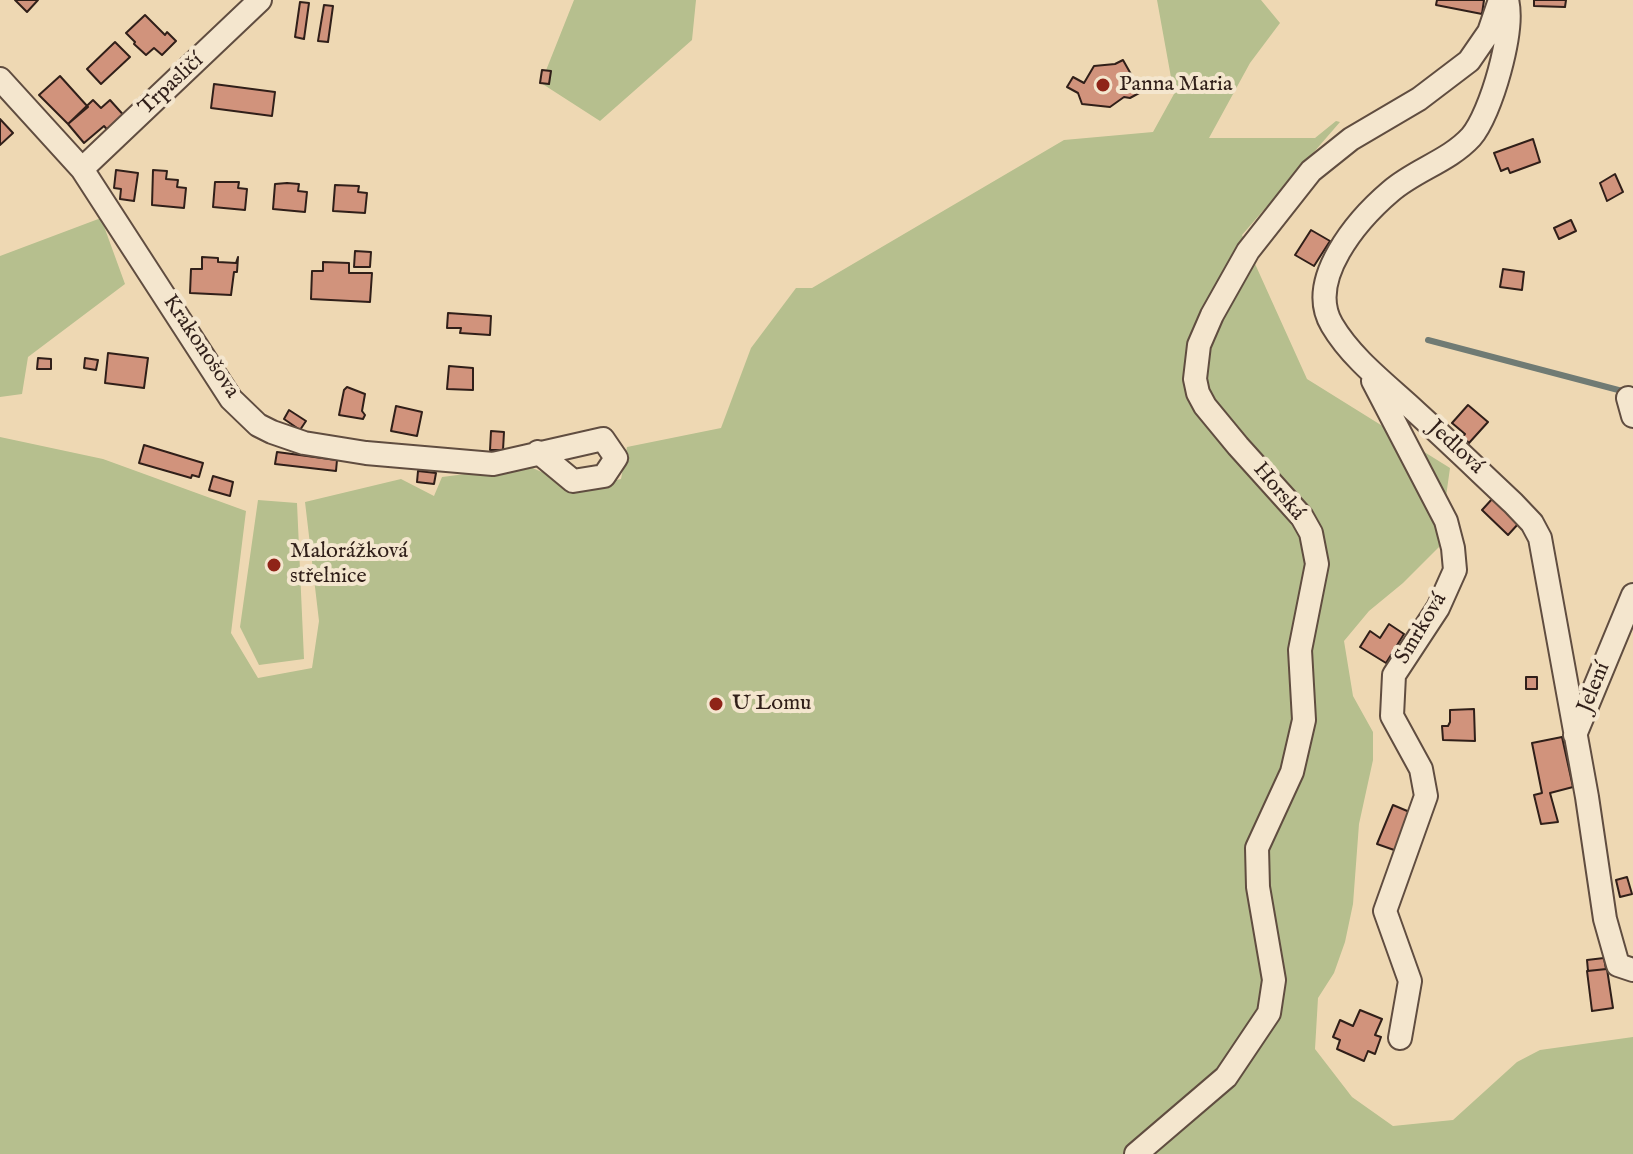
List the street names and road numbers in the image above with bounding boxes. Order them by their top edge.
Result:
street label: Trpasličí [134,48,210,122]
street label: Krakonošova [156,290,244,404]
street label: Jedlová [1421,415,1489,481]
street label: Horská [1246,458,1310,526]
street label: Smrková [1390,588,1454,670]
street label: Jelení [1573,659,1617,717]

